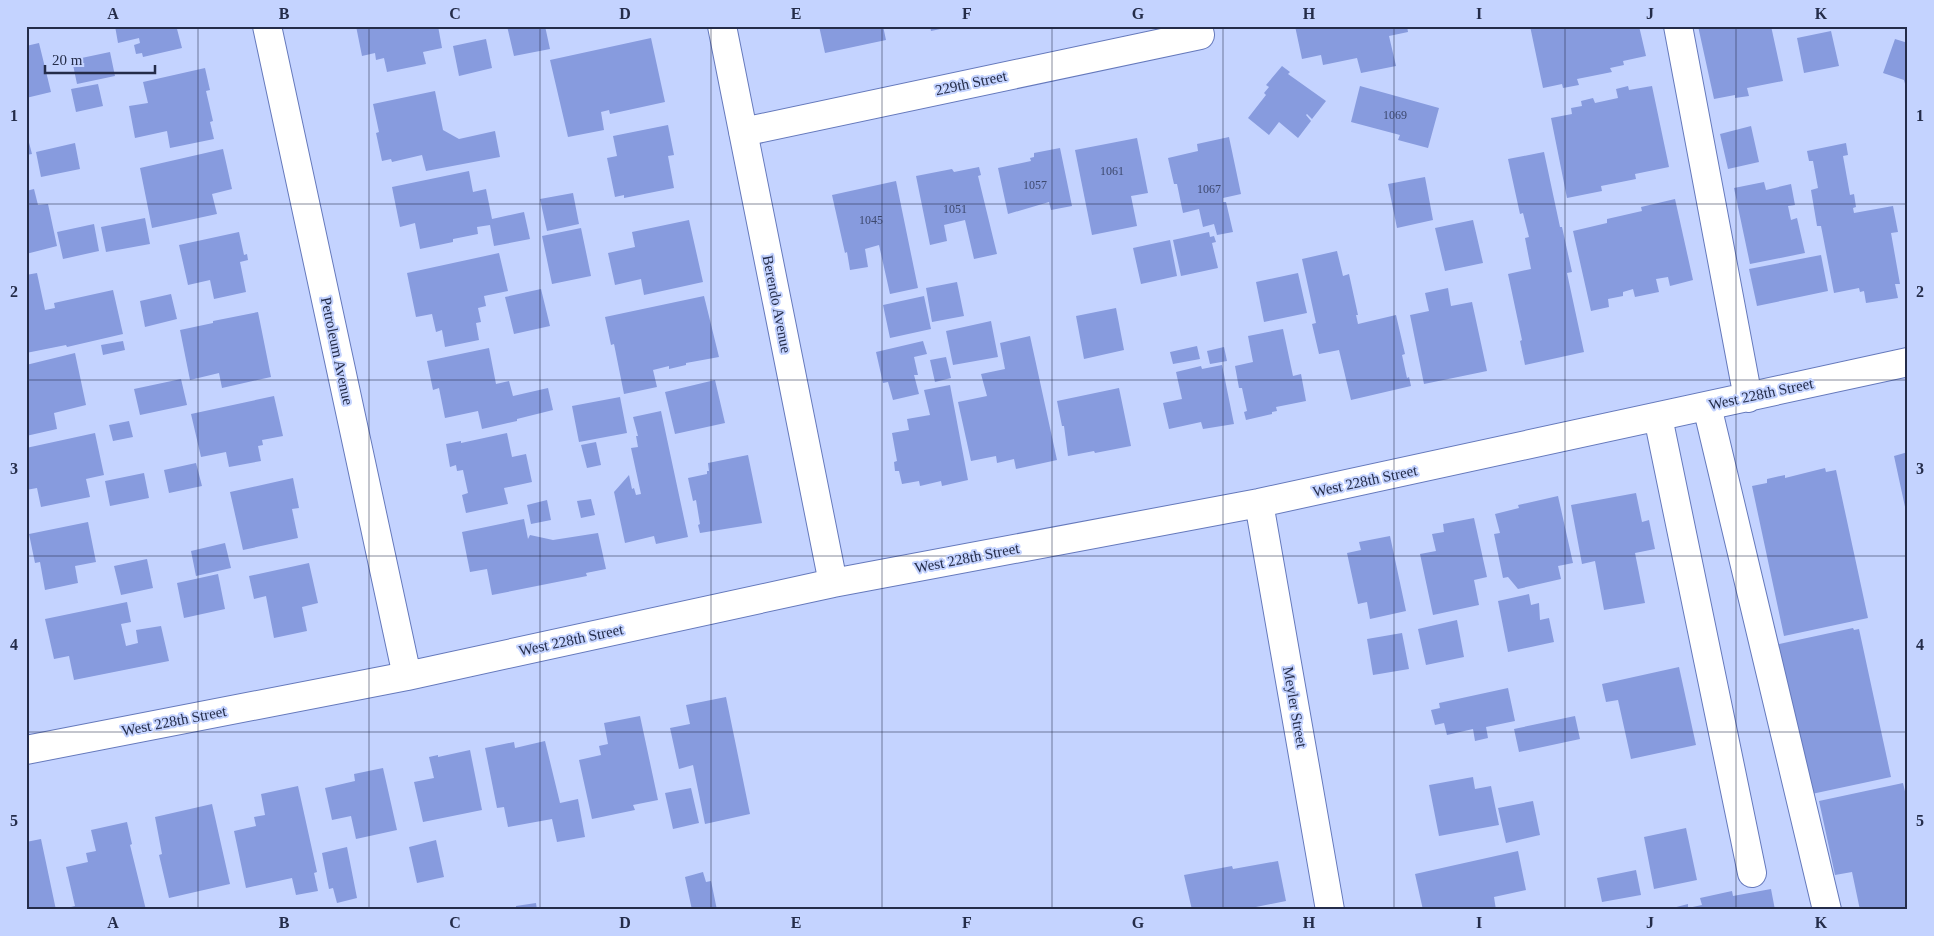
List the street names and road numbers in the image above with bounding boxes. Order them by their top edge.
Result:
street label: 229th Street [934,67,1009,98]
street label: Berendo Avenue [760,254,794,355]
street label: Petroleum Avenue [318,295,356,407]
street label: West 228th Street [1707,375,1815,413]
street label: West 228th Street [1311,462,1419,500]
street label: West 228th Street [913,540,1022,576]
street label: West 228th Street [517,621,625,659]
street label: Meyler Street [1280,665,1310,750]
street label: West 228th Street [120,703,229,739]

